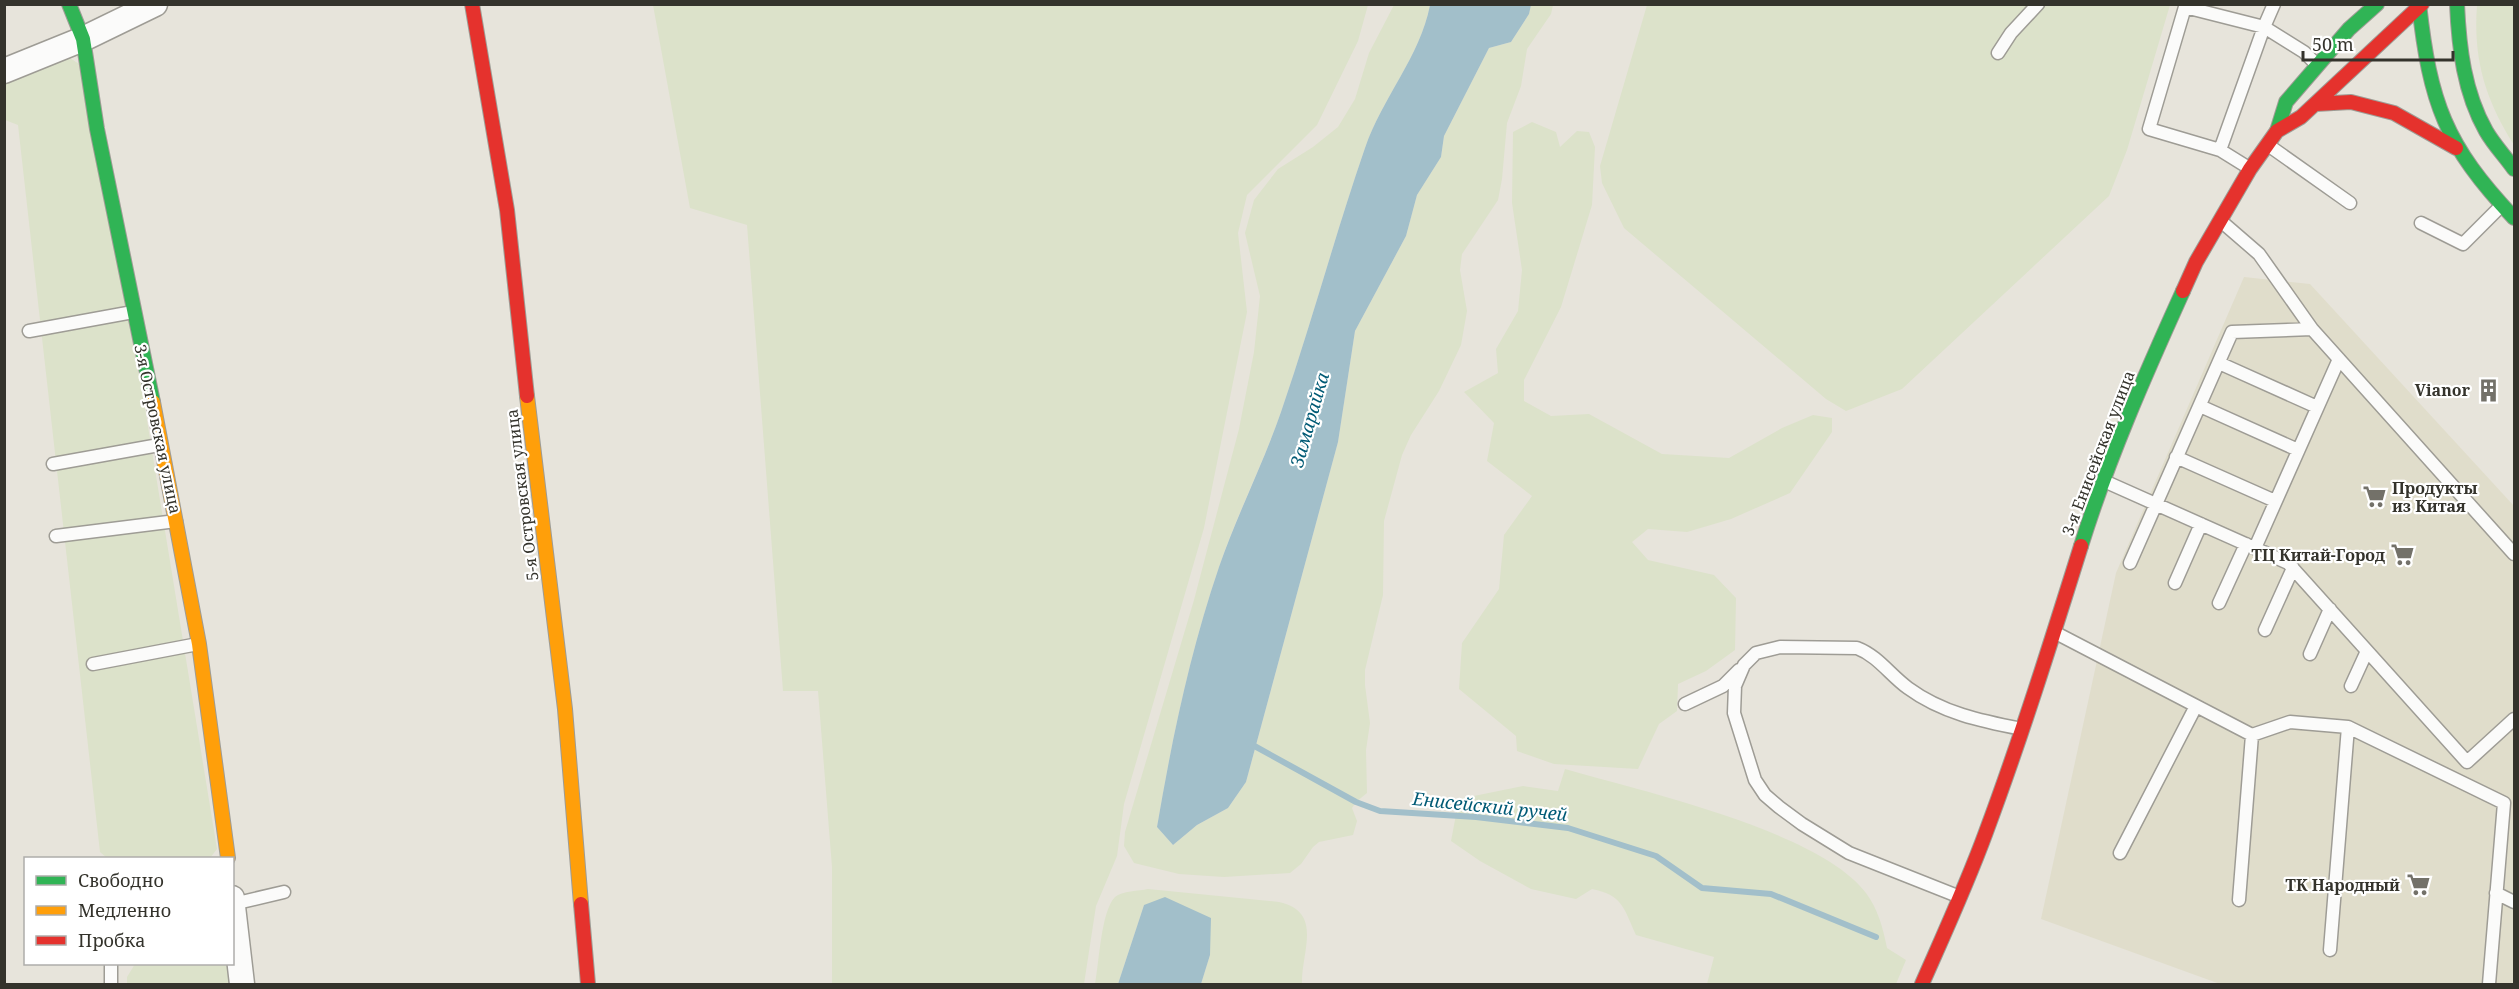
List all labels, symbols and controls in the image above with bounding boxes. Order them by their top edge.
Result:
scale bar [2303,24,2453,62]
text: 50 m [2312,32,2354,56]
street label: 3-я Островская улица [129,342,187,516]
street label: 3-я Енисейская улица [2056,367,2140,539]
water label: Замарайка [1284,369,1334,470]
building icon: Vianor [2475,377,2501,403]
place label: Vianor [2415,379,2471,401]
street label: 5-я Островская улица [501,408,543,582]
place label: Продукты из Китая [2392,477,2477,517]
supermarket icon: Продукты из Китая [2361,484,2387,510]
supermarket icon: ТЦ Китай-Город [2390,542,2416,568]
place label: ТЦ Китай-Город [2251,544,2385,566]
water label: Енисейский ручей [1411,786,1569,826]
legend [24,857,234,965]
text: Свободно [78,868,164,892]
supermarket icon: ТК Народный [2405,872,2431,898]
place label: ТК Народный [2285,874,2400,896]
text: Медленно [78,898,171,922]
text: Пробка [78,928,145,952]

